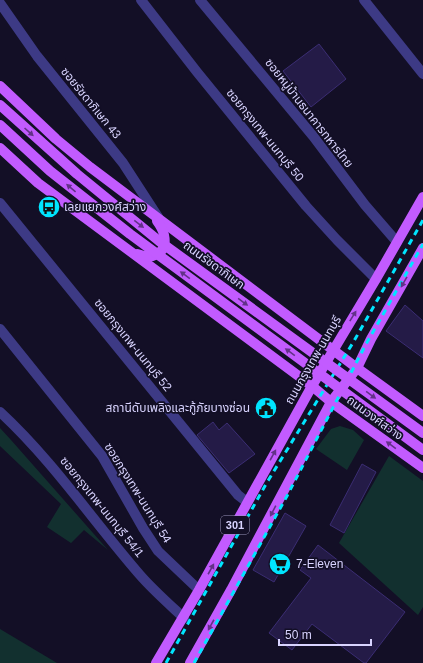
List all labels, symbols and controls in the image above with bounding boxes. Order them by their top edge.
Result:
street label: ซอยหมู่บ้านธนาคารทหารไทย [262,56,356,170]
street label: ซอยรัชดาภิเษก 43 [58,65,124,142]
street label: ซอยกรุงเทพ-นนทบุรี 50 [223,86,307,184]
one-way arrow [23,127,34,136]
one-way arrow [66,183,77,192]
bus stop icon: เลยแยกวงศ์สว่าง [36,194,62,220]
place label: เลยแยกวงศ์สว่าง [64,200,146,214]
one-way arrow [133,220,144,229]
street label: ถนนรัชดาภิเษก [181,238,247,292]
one-way arrow [180,271,191,280]
one-way arrow [400,276,407,288]
street label: ซอยกรุงเทพ-นนทบุรี 52 [91,296,175,394]
one-way arrow [238,298,248,306]
one-way arrow [350,310,357,322]
street label: ถนนกรุงเทพ-นนทบุรี [282,313,344,407]
one-way arrow [285,349,295,357]
one-way arrow [366,391,376,399]
street label: ถนนวงศ์สว่าง [344,393,406,443]
public building icon: สถานีดับเพลิงและกู้ภัยบางซ่อน [253,395,279,421]
place label: สถานีดับเพลิงและกู้ภัยบางซ่อน [105,401,250,415]
street label: ซอยกรุงเทพ-นนทบุรี 54 [102,440,175,546]
one-way arrow [386,441,397,450]
one-way arrow [270,449,277,460]
street label: ซอยกรุงเทพ-นนทบุรี 54/1 [57,454,147,560]
one-way arrow [270,505,277,517]
road number: 301 [221,516,249,534]
supermarket icon: 7-Eleven [267,551,293,577]
place label: 7-Eleven [296,557,343,571]
one-way arrow [208,563,214,574]
one-way arrow [208,619,215,631]
scale bar [279,621,371,647]
text: 50 m [285,628,312,642]

